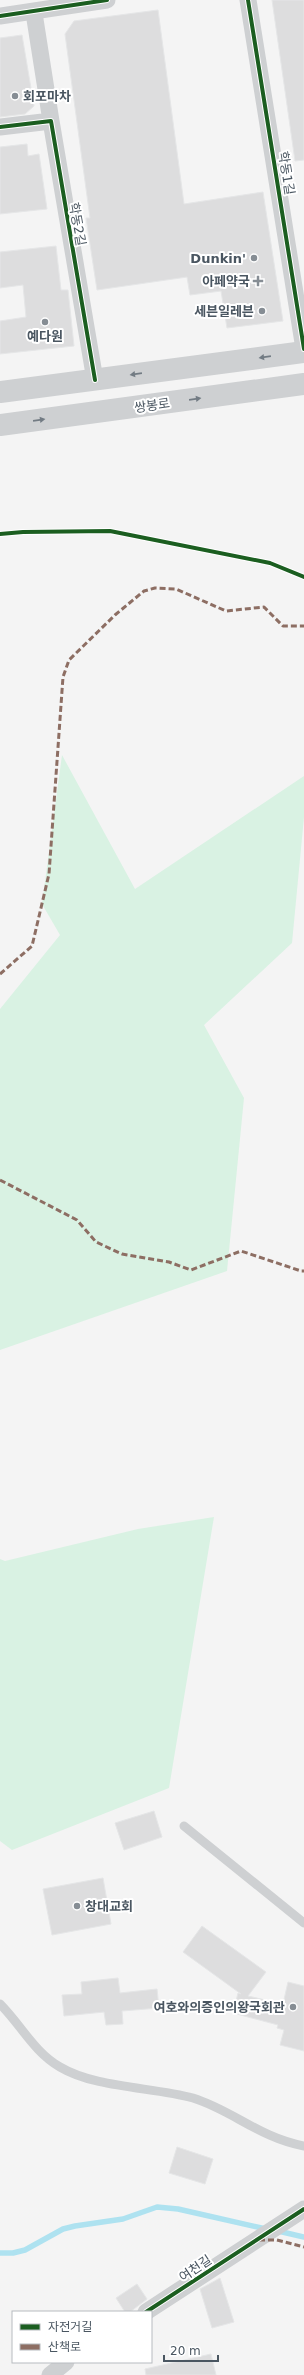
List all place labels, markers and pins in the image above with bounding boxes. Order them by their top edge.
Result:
place label: 회포마차 [23,89,71,104]
marker: 회포마차 [10,91,20,101]
place label: Dunkin' [190,251,246,266]
marker: Dunkin' [249,253,259,263]
place label: 아페약국 [202,274,250,289]
marker: 아페약국 [253,276,263,286]
place label: 세븐일레븐 [194,304,254,319]
marker: 세븐일레븐 [257,306,267,316]
marker: 예다원 [40,317,50,327]
place label: 예다원 [27,329,63,344]
place label: 창대교회 [85,1899,133,1914]
marker: 창대교회 [72,1901,82,1911]
place label: 여호와의증인의왕국회관 [153,2000,285,2015]
marker: 여호와의증인의왕국회관 [288,2002,298,2012]

